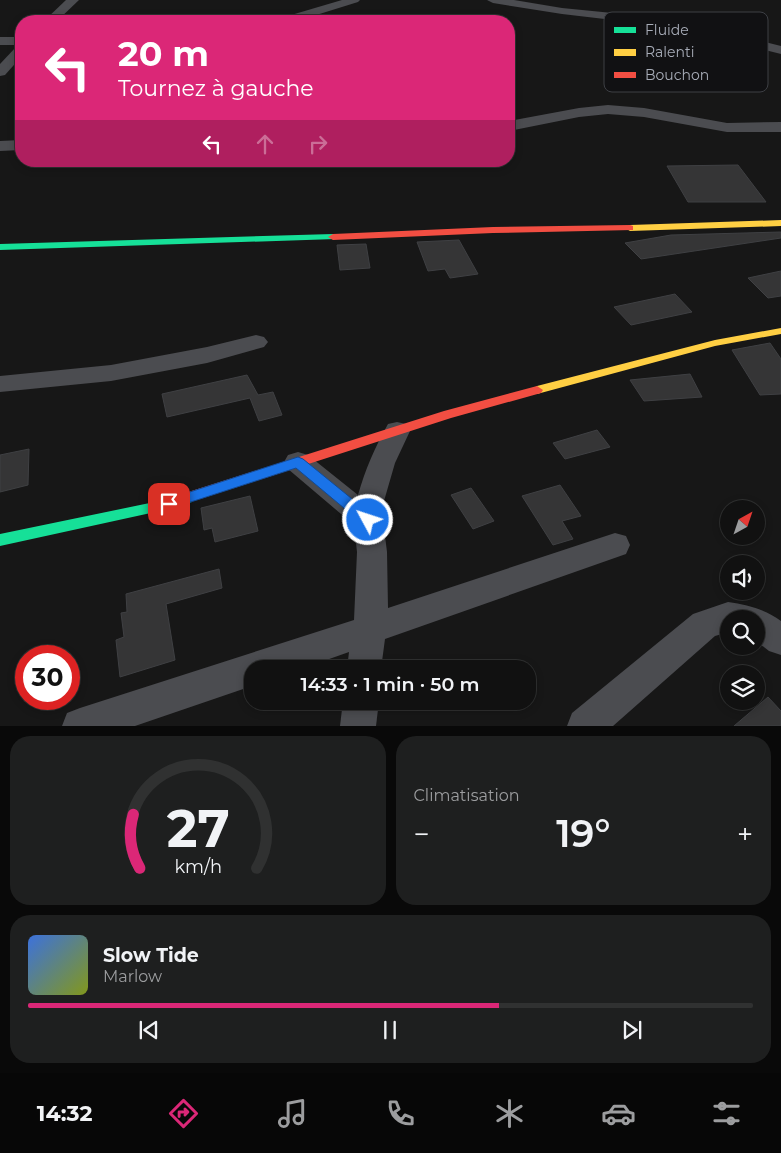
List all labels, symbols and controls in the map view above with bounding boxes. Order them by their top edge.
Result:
legend [604,12,768,92]
text: Fluide [645,21,689,39]
text: 20 m [118,32,209,75]
icon: left [35,35,100,100]
text: Ralenti [645,43,694,61]
text: Bouchon [645,66,709,84]
text: Tournez à gauche [118,75,314,102]
icon: left [198,130,226,158]
icon: ahead [251,130,279,158]
icon: right [304,130,332,158]
pin [148,483,190,525]
icon: arrive [155,490,183,518]
position arrow [341,493,393,545]
north arrow [720,500,765,545]
map controls [720,500,765,710]
button: sound [720,555,765,600]
button: search [720,610,765,655]
speed limit sign: 30 [15,645,80,710]
button: layers [720,665,765,710]
text: 14:33 · 1 min · 50 m [301,673,479,696]
text: Climatisation [414,786,520,805]
text: 27 [166,797,229,860]
text: 19° [556,810,610,857]
text: − [414,817,430,851]
text: + [737,817,753,851]
text: km/h [174,856,222,877]
text: Slow Tide [103,944,199,967]
text: Marlow [103,967,162,986]
icon: previous [135,1016,163,1044]
icon: pause [376,1016,404,1044]
icon: next [618,1016,646,1044]
icon: directions [166,1096,201,1131]
icon: music [275,1096,310,1131]
icon: phone [383,1096,418,1131]
icon: climate [492,1096,527,1131]
icon: car [601,1096,636,1131]
icon: filters [709,1096,744,1131]
text: 14:32 [37,1100,92,1127]

